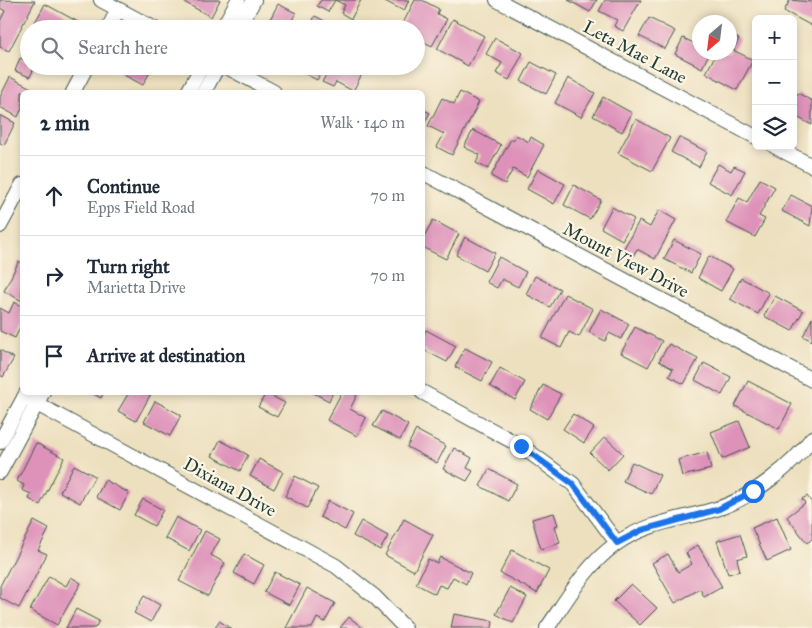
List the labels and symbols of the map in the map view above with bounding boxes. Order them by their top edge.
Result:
street label: Leta Mae Lane [579,15,691,89]
north arrow [692,15,737,60]
street label: Mount View Drive [559,218,693,302]
route end [510,435,533,458]
street label: Dixiana Drive [180,453,280,521]
route start [742,480,765,503]

